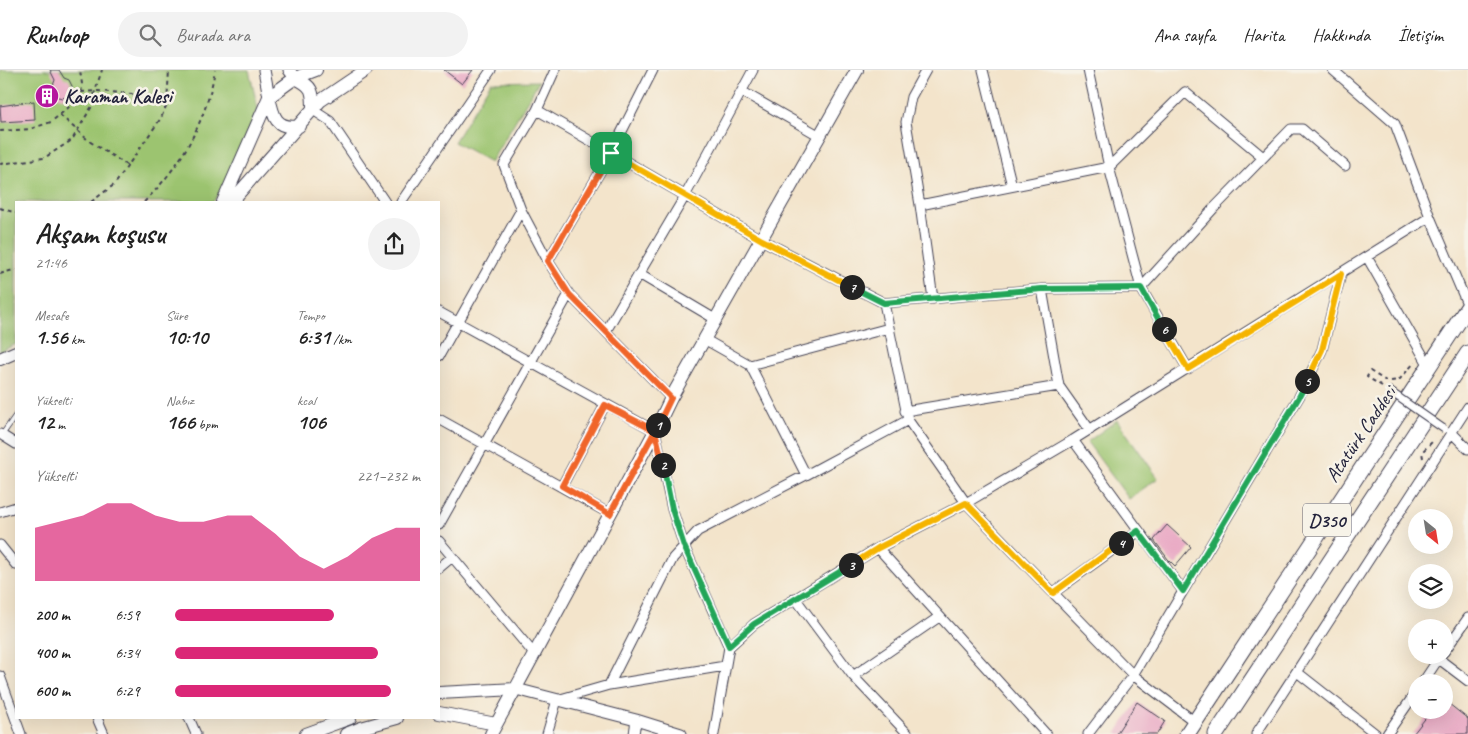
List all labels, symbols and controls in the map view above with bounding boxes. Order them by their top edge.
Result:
search box [118,12,468,57]
text: Runloop [25,20,88,50]
icon: search [136,21,164,49]
text: Burada ara [176,23,250,47]
text: Ana sayfa [1154,24,1215,46]
text: Harita [1243,24,1284,46]
text: Hakkında [1312,24,1370,46]
text: İletişim [1398,24,1443,46]
building icon: Karaman Kalesi [34,83,60,109]
place label: Karaman Kalesi [64,84,175,109]
pin [590,132,632,174]
icon: arrive [597,139,625,167]
text: Akşam koşusu [35,216,165,251]
button: share [368,218,420,270]
text: 21:46 [35,253,67,273]
pin: 7 [840,274,864,300]
text: 7 [849,279,856,296]
text: Mesafe [35,307,69,324]
text: Süre [166,307,188,324]
text: Tempo [297,307,325,324]
pin: 6 [1152,316,1176,342]
text: 6 [1161,321,1168,338]
text: 1.56 [35,324,68,350]
text: 10:10 [166,324,208,350]
text: 6:31 [297,324,330,350]
text: km [68,331,85,348]
text: /km [330,331,352,348]
pin: 5 [1294,368,1320,394]
text: 5 [1304,373,1311,390]
street label: Atatürk Caddesi [1319,380,1403,487]
text: Yükselti [35,392,71,409]
text: Nabız [166,392,194,409]
text: kcal [297,392,316,409]
text: 12 [35,409,54,435]
text: 166 [166,409,195,435]
text: 106 [297,409,326,435]
pin: 1 [646,412,670,438]
text: m [54,416,65,433]
text: bpm [195,416,218,433]
text: 1 [655,417,662,434]
pin: 2 [650,452,676,478]
text: 2 [660,457,667,474]
text: Yükselti [35,466,76,486]
text: 221–232 m [357,466,420,486]
road number: D350 [1303,504,1351,536]
north arrow [1408,509,1452,554]
map controls [1408,509,1453,719]
pin: 4 [1108,530,1134,556]
text: 4 [1118,535,1125,552]
pin: 3 [838,552,864,578]
text: 3 [848,557,855,574]
button: layers [1408,564,1453,609]
text: 200 m [35,605,70,625]
text: 6:59 [115,605,140,625]
button: + [1408,619,1453,664]
text: 400 m [35,643,70,663]
text: 6:34 [115,643,140,663]
button: − [1408,674,1453,719]
text: 600 m [35,681,70,701]
text: 6:29 [115,681,140,701]

